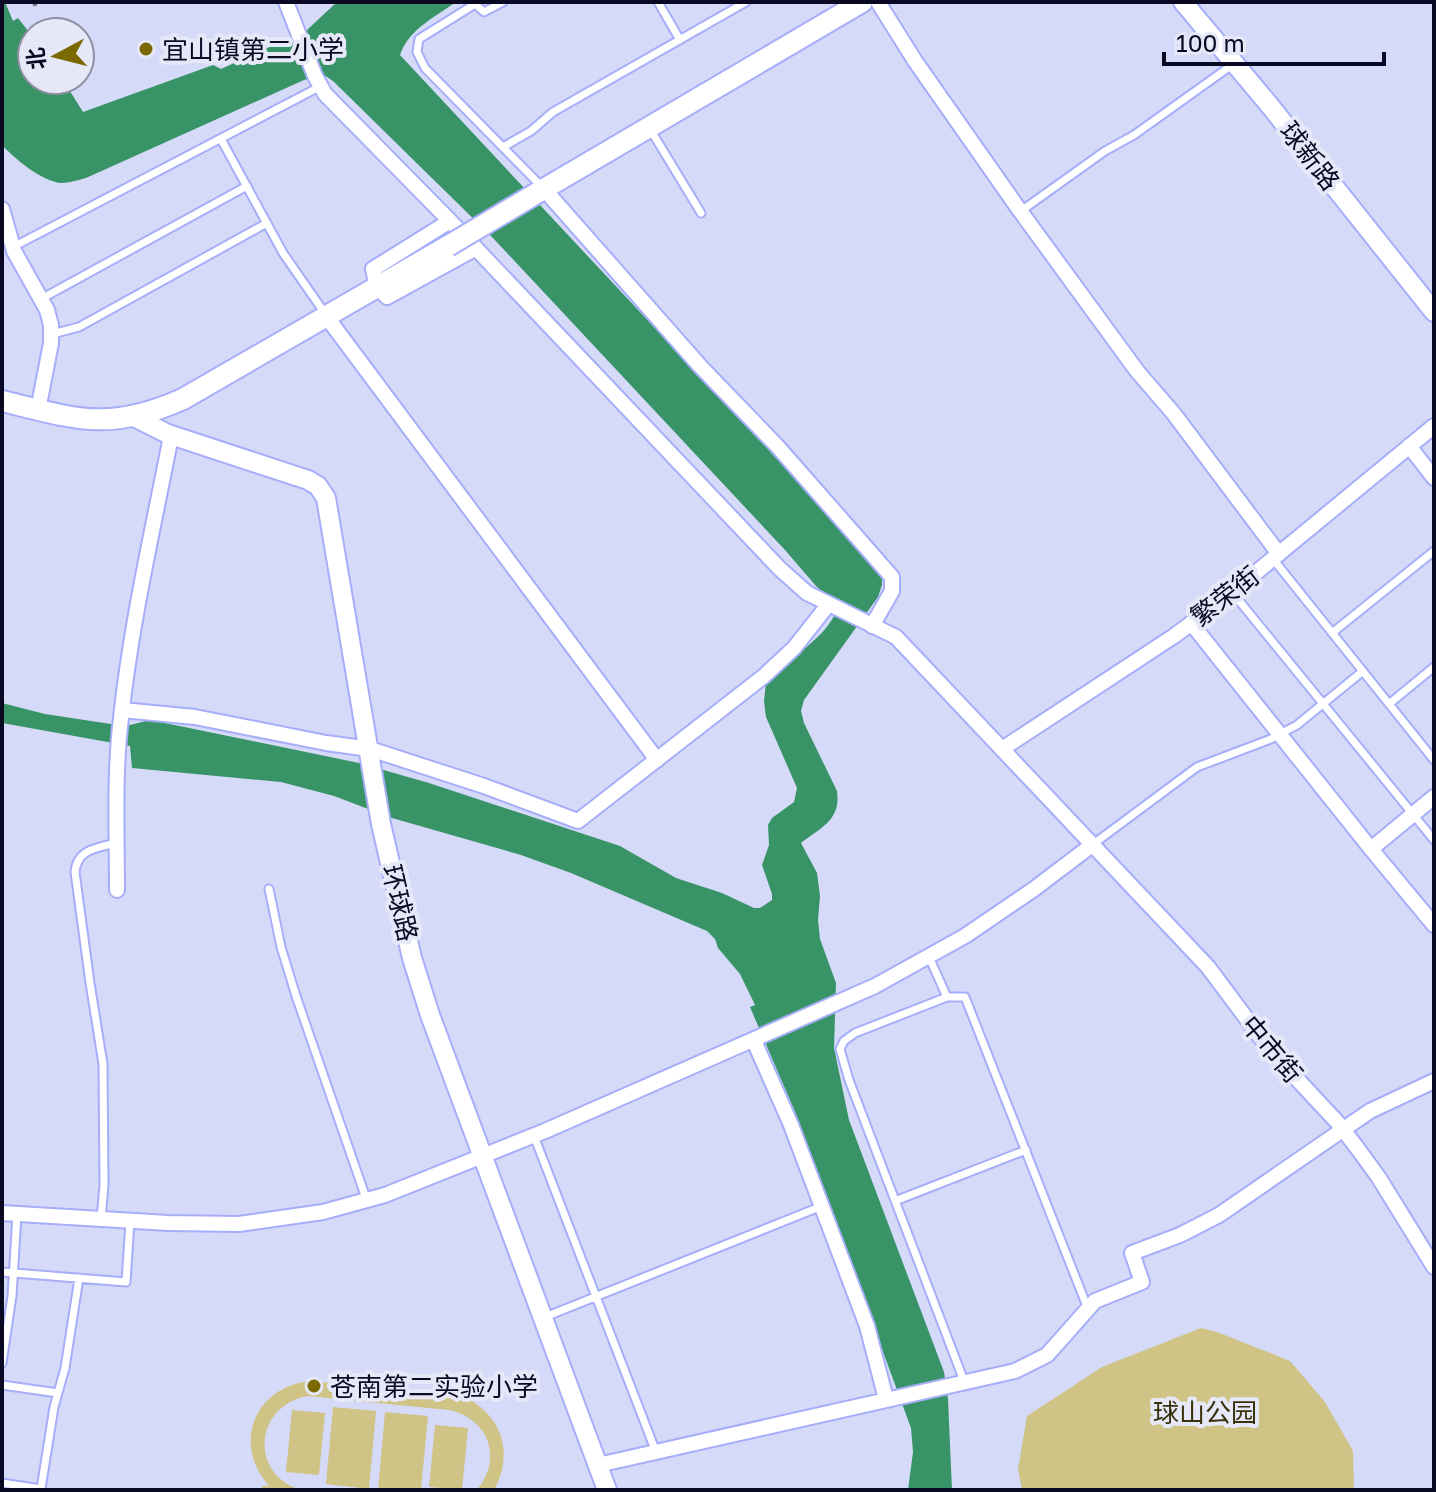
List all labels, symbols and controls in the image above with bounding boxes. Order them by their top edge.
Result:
north arrow [16,16,96,96]
scale bar [1164,16,1384,66]
text: 100 m [1176,28,1245,57]
place label: 宜山镇第二小学 [162,34,344,65]
marker: 宜山镇第二小学 [137,40,155,58]
text: 北 [21,46,50,71]
street label: 球新路 [1274,116,1346,196]
street label: 繁荣街 [1185,560,1265,632]
street label: 环球路 [376,862,424,944]
street label: 中市街 [1235,1009,1309,1089]
place label: 苍南第二实验小学 [330,1371,538,1402]
marker: 苍南第二实验小学 [305,1377,323,1395]
park label: 球山公园 [1153,1397,1257,1428]

